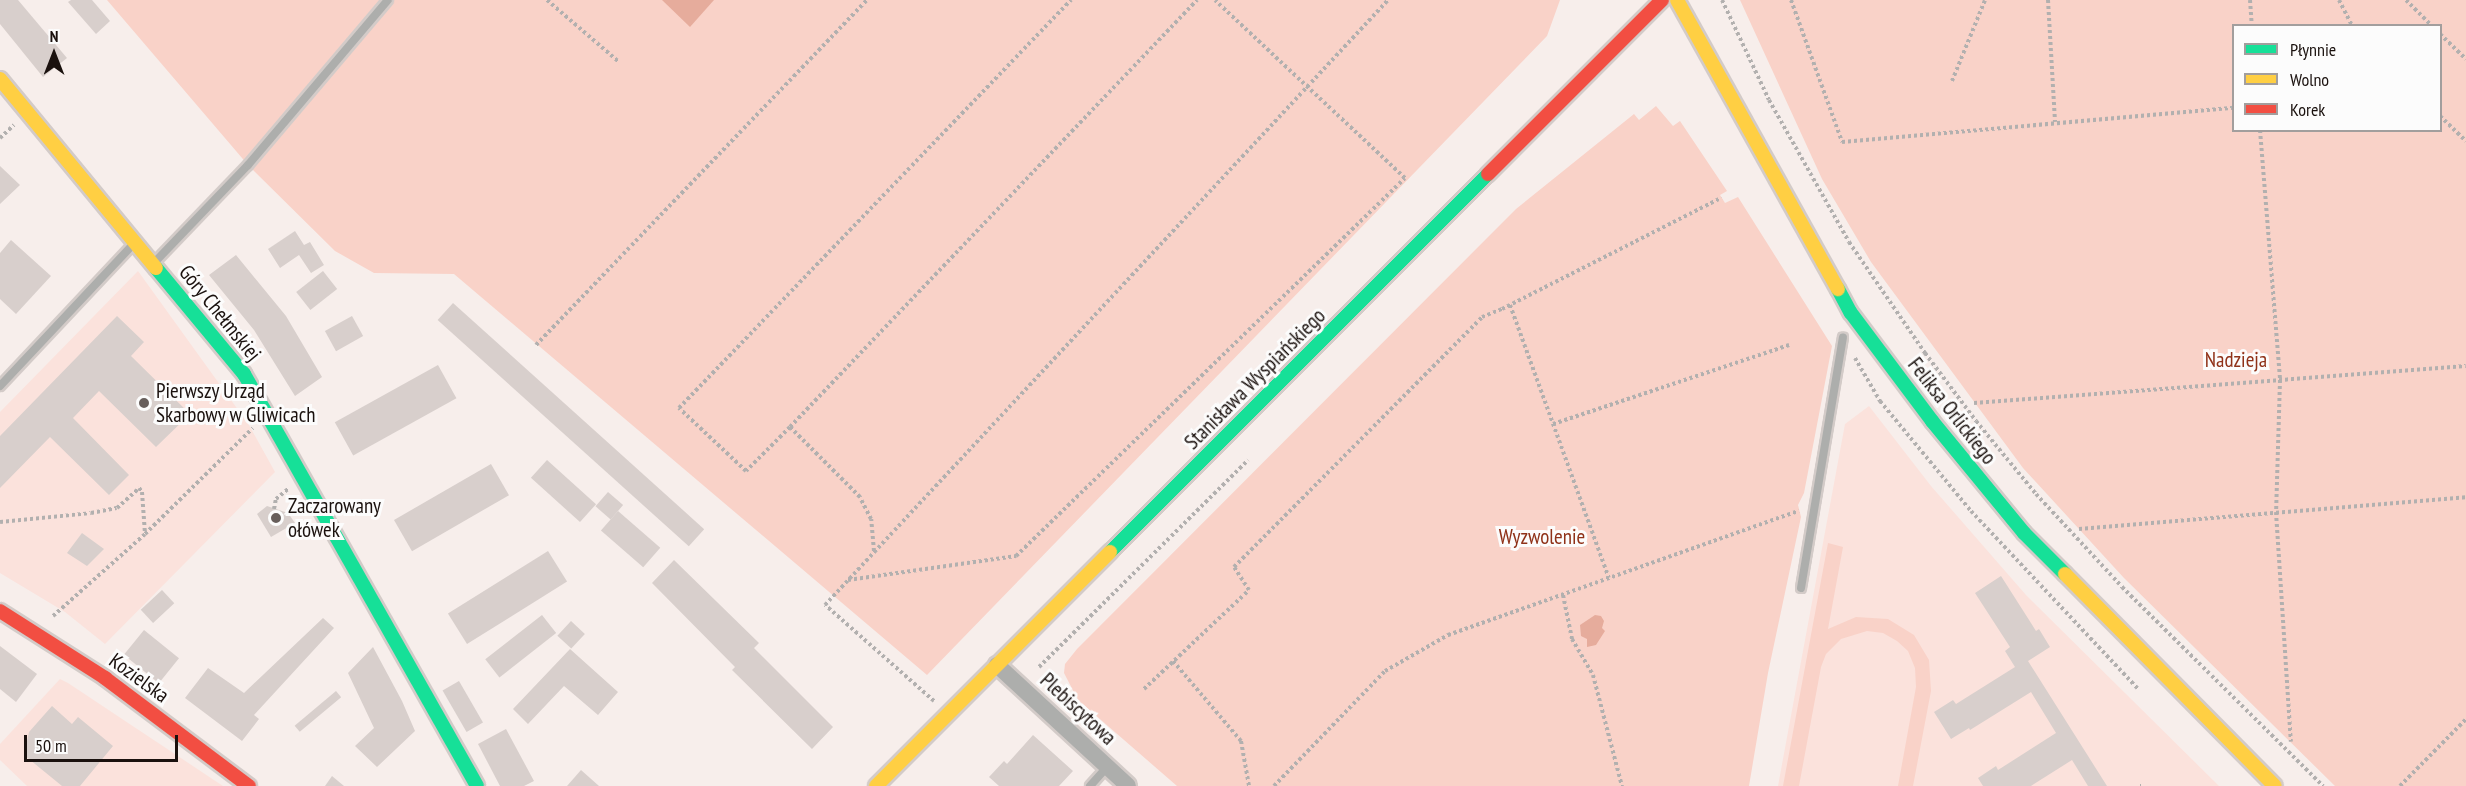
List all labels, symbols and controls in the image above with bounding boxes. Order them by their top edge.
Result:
north arrow [24,24,84,84]
legend [2232,24,2442,132]
text: N [50,26,58,46]
text: Płynnie [2290,38,2336,61]
text: Wolno [2290,68,2329,91]
text: Korek [2290,98,2325,121]
street label: Góry Chełmskiej [174,260,266,366]
street label: Stanisława Wyspiańskiego [1179,303,1331,455]
park label: Nadzieja [2205,347,2267,373]
street label: Feliksa Orlickiego [1903,353,2001,469]
place label: Pierwszy Urząd Skarbowy w Gliwicach [156,378,316,428]
marker: Pierwszy Urząd Skarbowy w Gliwicach [137,396,151,410]
place label: Zaczarowany ołówek [288,493,381,543]
marker: Zaczarowany ołówek [269,511,283,525]
park label: Wyzwolenie [1499,524,1585,550]
street label: Kozielska [104,648,174,708]
street label: Plebiscytowa [1035,668,1121,750]
scale bar [27,723,182,761]
text: 50 m [35,734,67,757]

